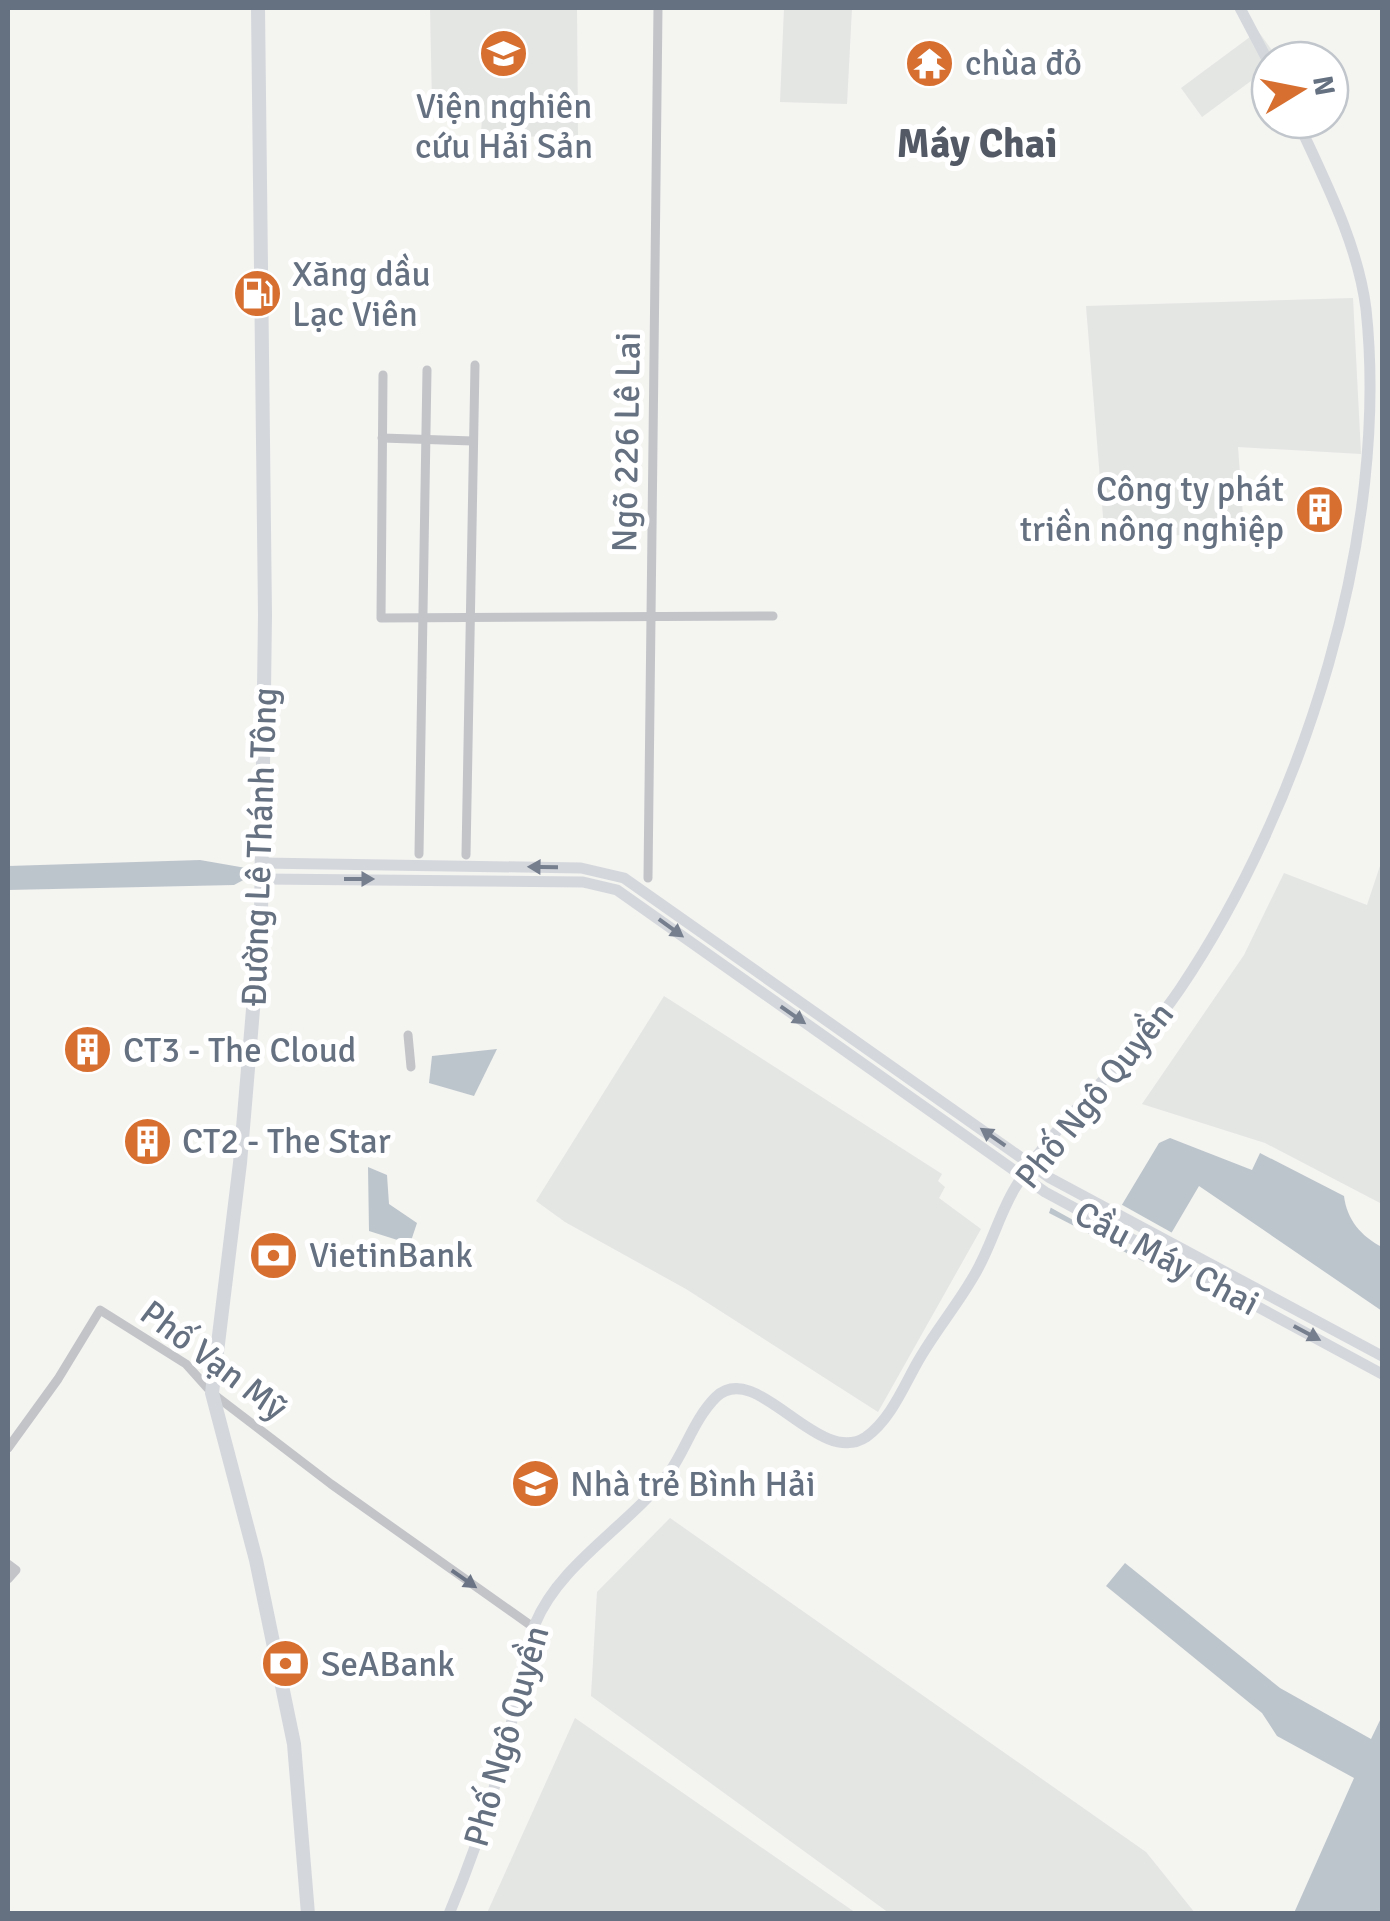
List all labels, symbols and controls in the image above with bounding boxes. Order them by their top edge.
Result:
school or university icon: Viện nghiên cứu Hải Sản [478,28,530,80]
temple icon: chùa đỏ [904,37,956,89]
north arrow [1250,40,1350,140]
place label: chùa đỏ [965,42,1082,85]
text: N [1305,73,1342,98]
place label: Viện nghiên cứu Hải Sản [415,85,593,168]
district label: Máy Chai [897,119,1057,169]
place label: Xăng dầu Lạc Viên [292,253,431,336]
fuel station icon: Xăng dầu Lạc Viên [231,268,283,320]
street label: Ngõ 226 Lê Lai [603,331,650,553]
place label: Công ty phát triền nông nghiệp [1020,468,1284,551]
building icon: Công ty phát triền nông nghiệp [1293,483,1345,535]
street label: Đường Lê Thánh Tông [232,687,287,1007]
one-way arrow [527,859,559,875]
one-way arrow [344,871,376,887]
one-way arrow [658,918,684,937]
street label: Phố Ngô Quyền [1006,993,1183,1197]
one-way arrow [780,1005,806,1024]
building icon: CT3 - The Cloud [62,1024,114,1076]
place label: CT3 - The Cloud [123,1029,356,1072]
building icon: CT2 - The Star [121,1115,173,1167]
place label: CT2 - The Star [182,1120,391,1163]
one-way arrow [979,1128,1006,1148]
street label: Cầu Máy Chai [1067,1192,1266,1325]
bank icon: VietinBank [248,1229,300,1281]
place label: VietinBank [309,1234,473,1277]
street label: Phố Vạn Mỹ [132,1291,296,1430]
one-way arrow [1292,1324,1321,1341]
school or university icon: Nhà trẻ Bình Hải [509,1458,561,1510]
place label: Nhà trẻ Bình Hải [570,1463,815,1506]
one-way arrow [451,1569,478,1588]
street label: Phố Ngô Quyền [454,1621,558,1851]
bank icon: SeABank [260,1638,312,1690]
place label: SeABank [321,1643,455,1686]

